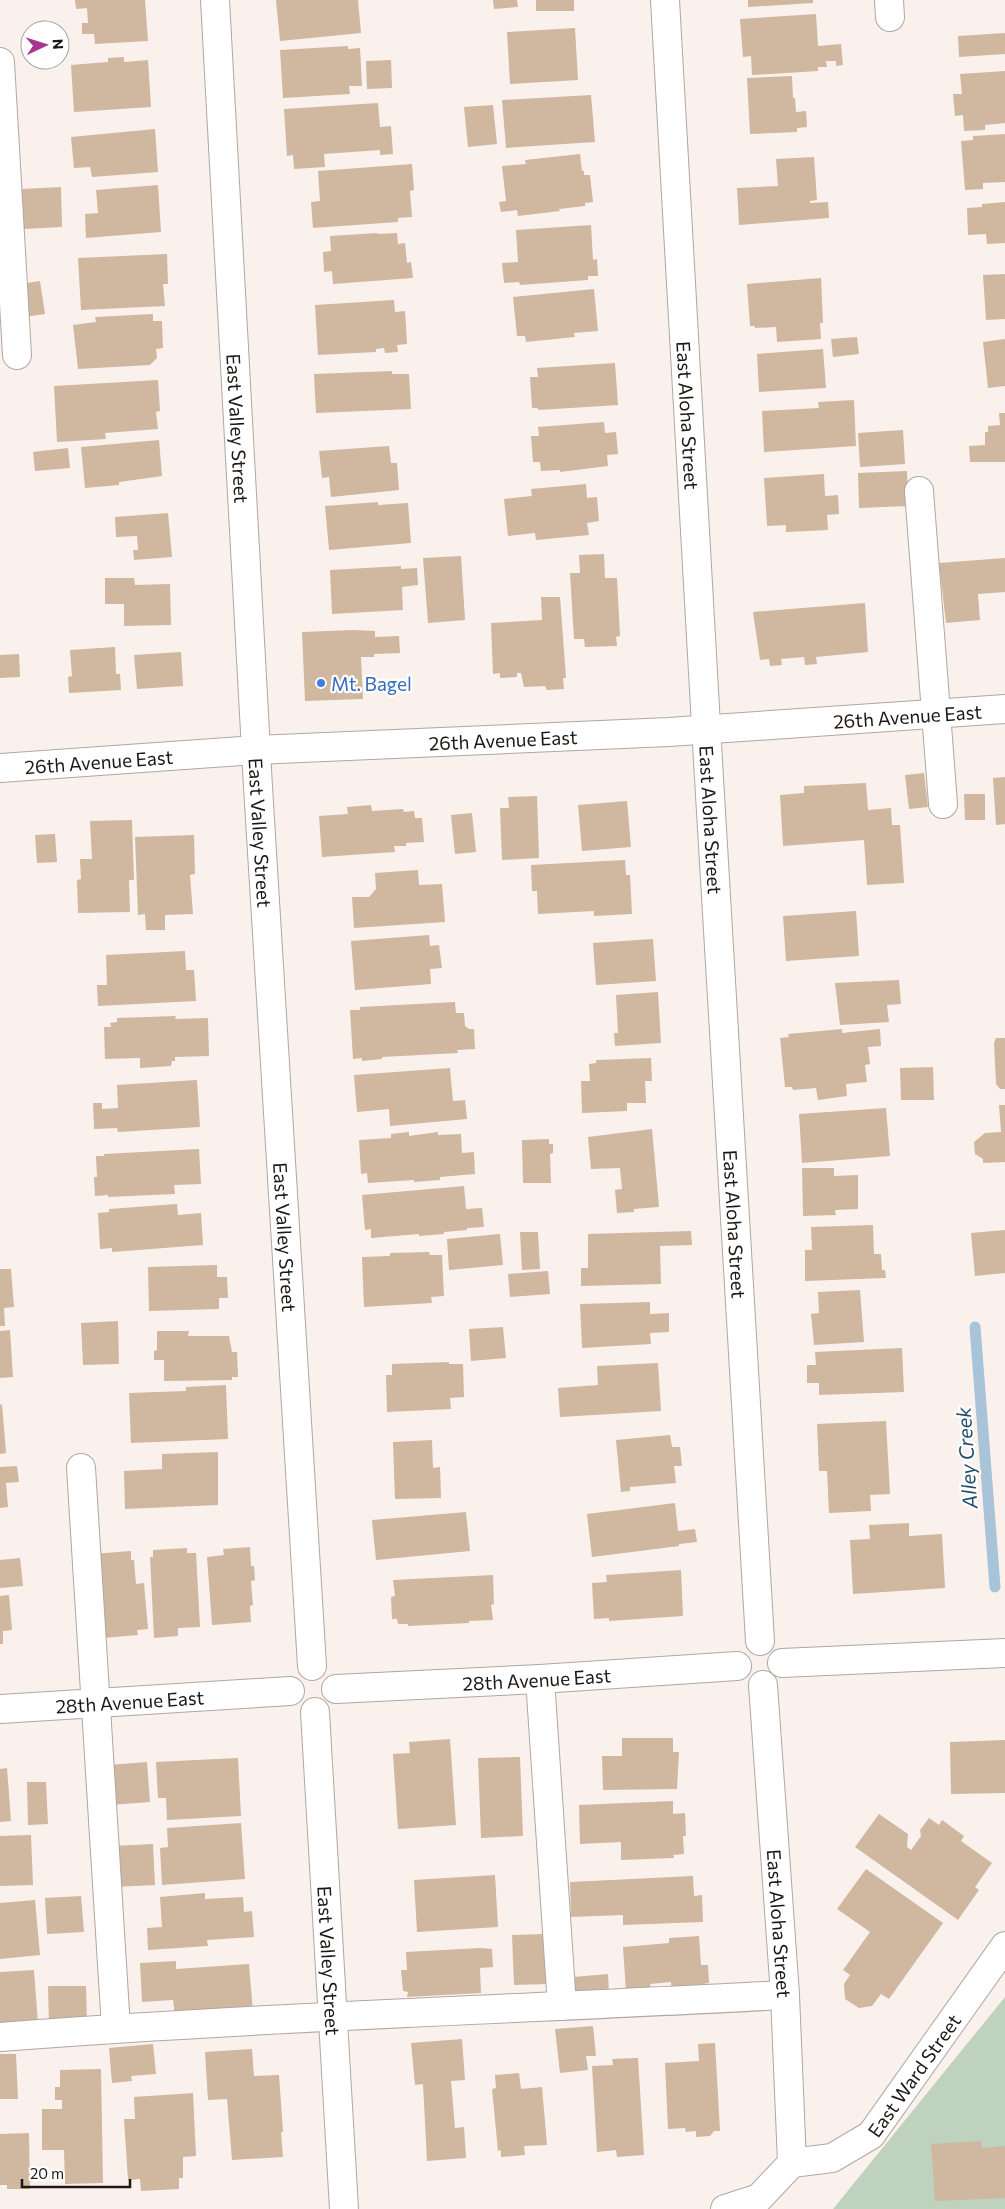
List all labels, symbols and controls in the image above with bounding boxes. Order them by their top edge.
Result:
north arrow [20,20,70,70]
text: N [50,38,67,50]
street label: East Aloha Street [673,340,704,490]
street label: East Valley Street [223,353,254,504]
place label: Mt. Bagel [331,672,412,695]
marker: Mt. Bagel [315,677,327,689]
street label: 26th Avenue East [832,699,983,732]
street label: 26th Avenue East [428,724,578,754]
street label: 26th Avenue East [24,744,174,778]
street label: East Aloha Street [696,745,727,895]
street label: East Valley Street [245,757,277,908]
street label: East Aloha Street [719,1149,751,1299]
street label: East Valley Street [270,1161,302,1313]
water label: Alley Creek [950,1405,982,1511]
street label: 28th Avenue East [462,1663,612,1694]
street label: 28th Avenue East [55,1685,205,1717]
street label: East Aloha Street [763,1848,797,1999]
street label: East Valley Street [314,1885,345,2036]
street label: East Ward Street [862,2009,965,2141]
scale bar [22,2156,130,2188]
text: 20 m [30,2164,64,2182]

